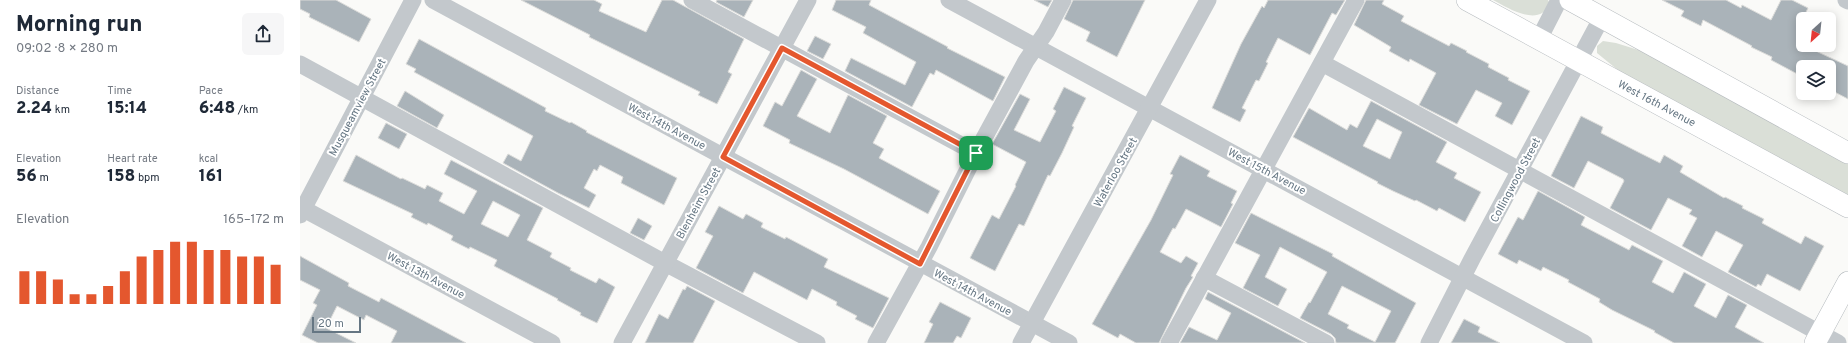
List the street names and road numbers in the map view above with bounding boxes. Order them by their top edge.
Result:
street label: Musqueamview Street [326,56,390,159]
street label: West 16th Avenue [1615,77,1698,130]
street label: West 14th Avenue [625,100,708,153]
street label: Waterloo Street [1091,135,1141,210]
street label: Collingwood Street [1488,136,1544,225]
street label: West 15th Avenue [1225,145,1308,198]
street label: Blenheim Street [673,165,724,242]
street label: West 13th Avenue [384,249,467,302]
street label: West 14th Avenue [931,266,1014,319]

